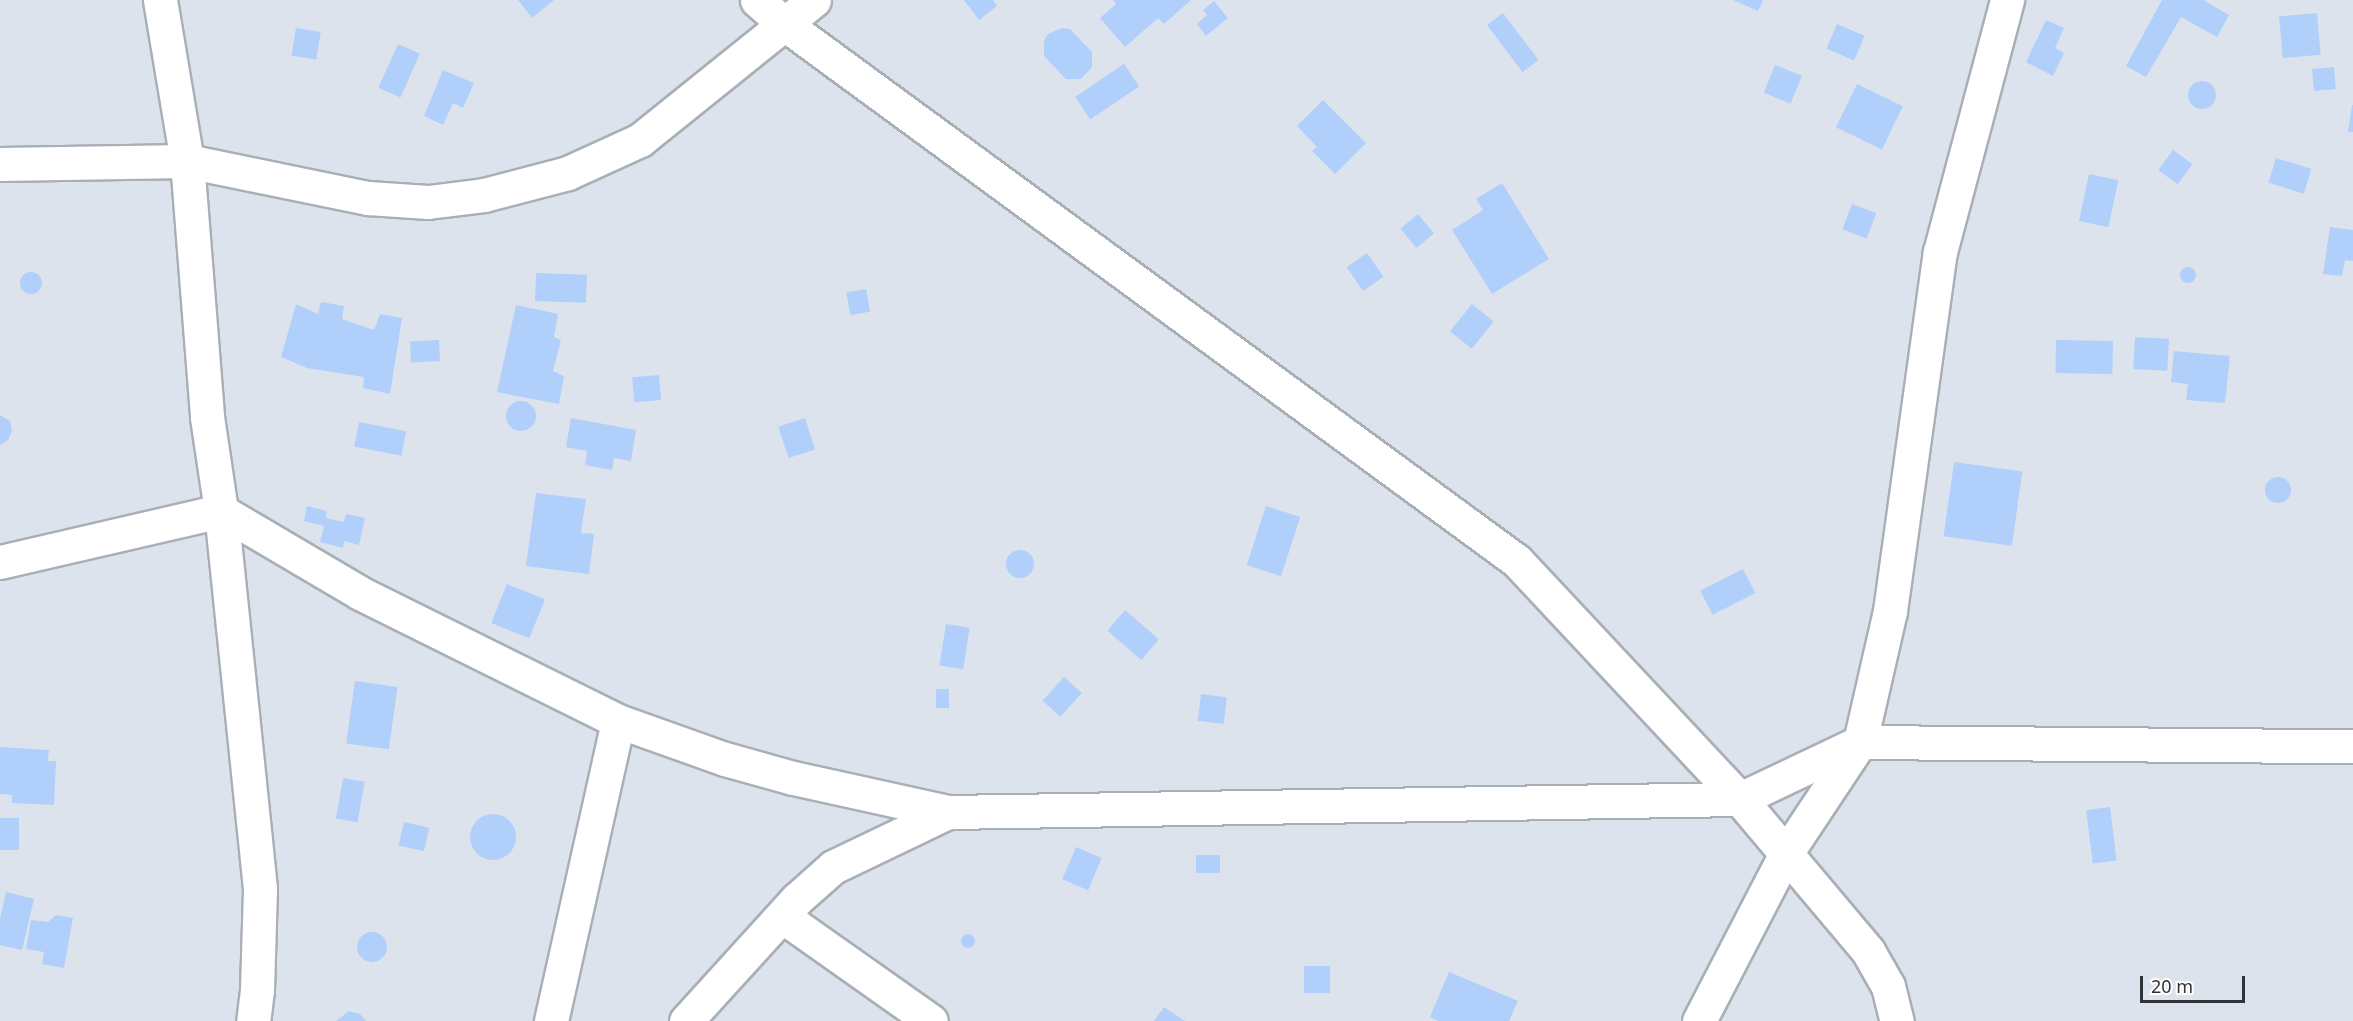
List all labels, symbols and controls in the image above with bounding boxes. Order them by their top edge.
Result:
scale bar [2143,964,2248,1002]
text: 20 m [2151,974,2193,998]

